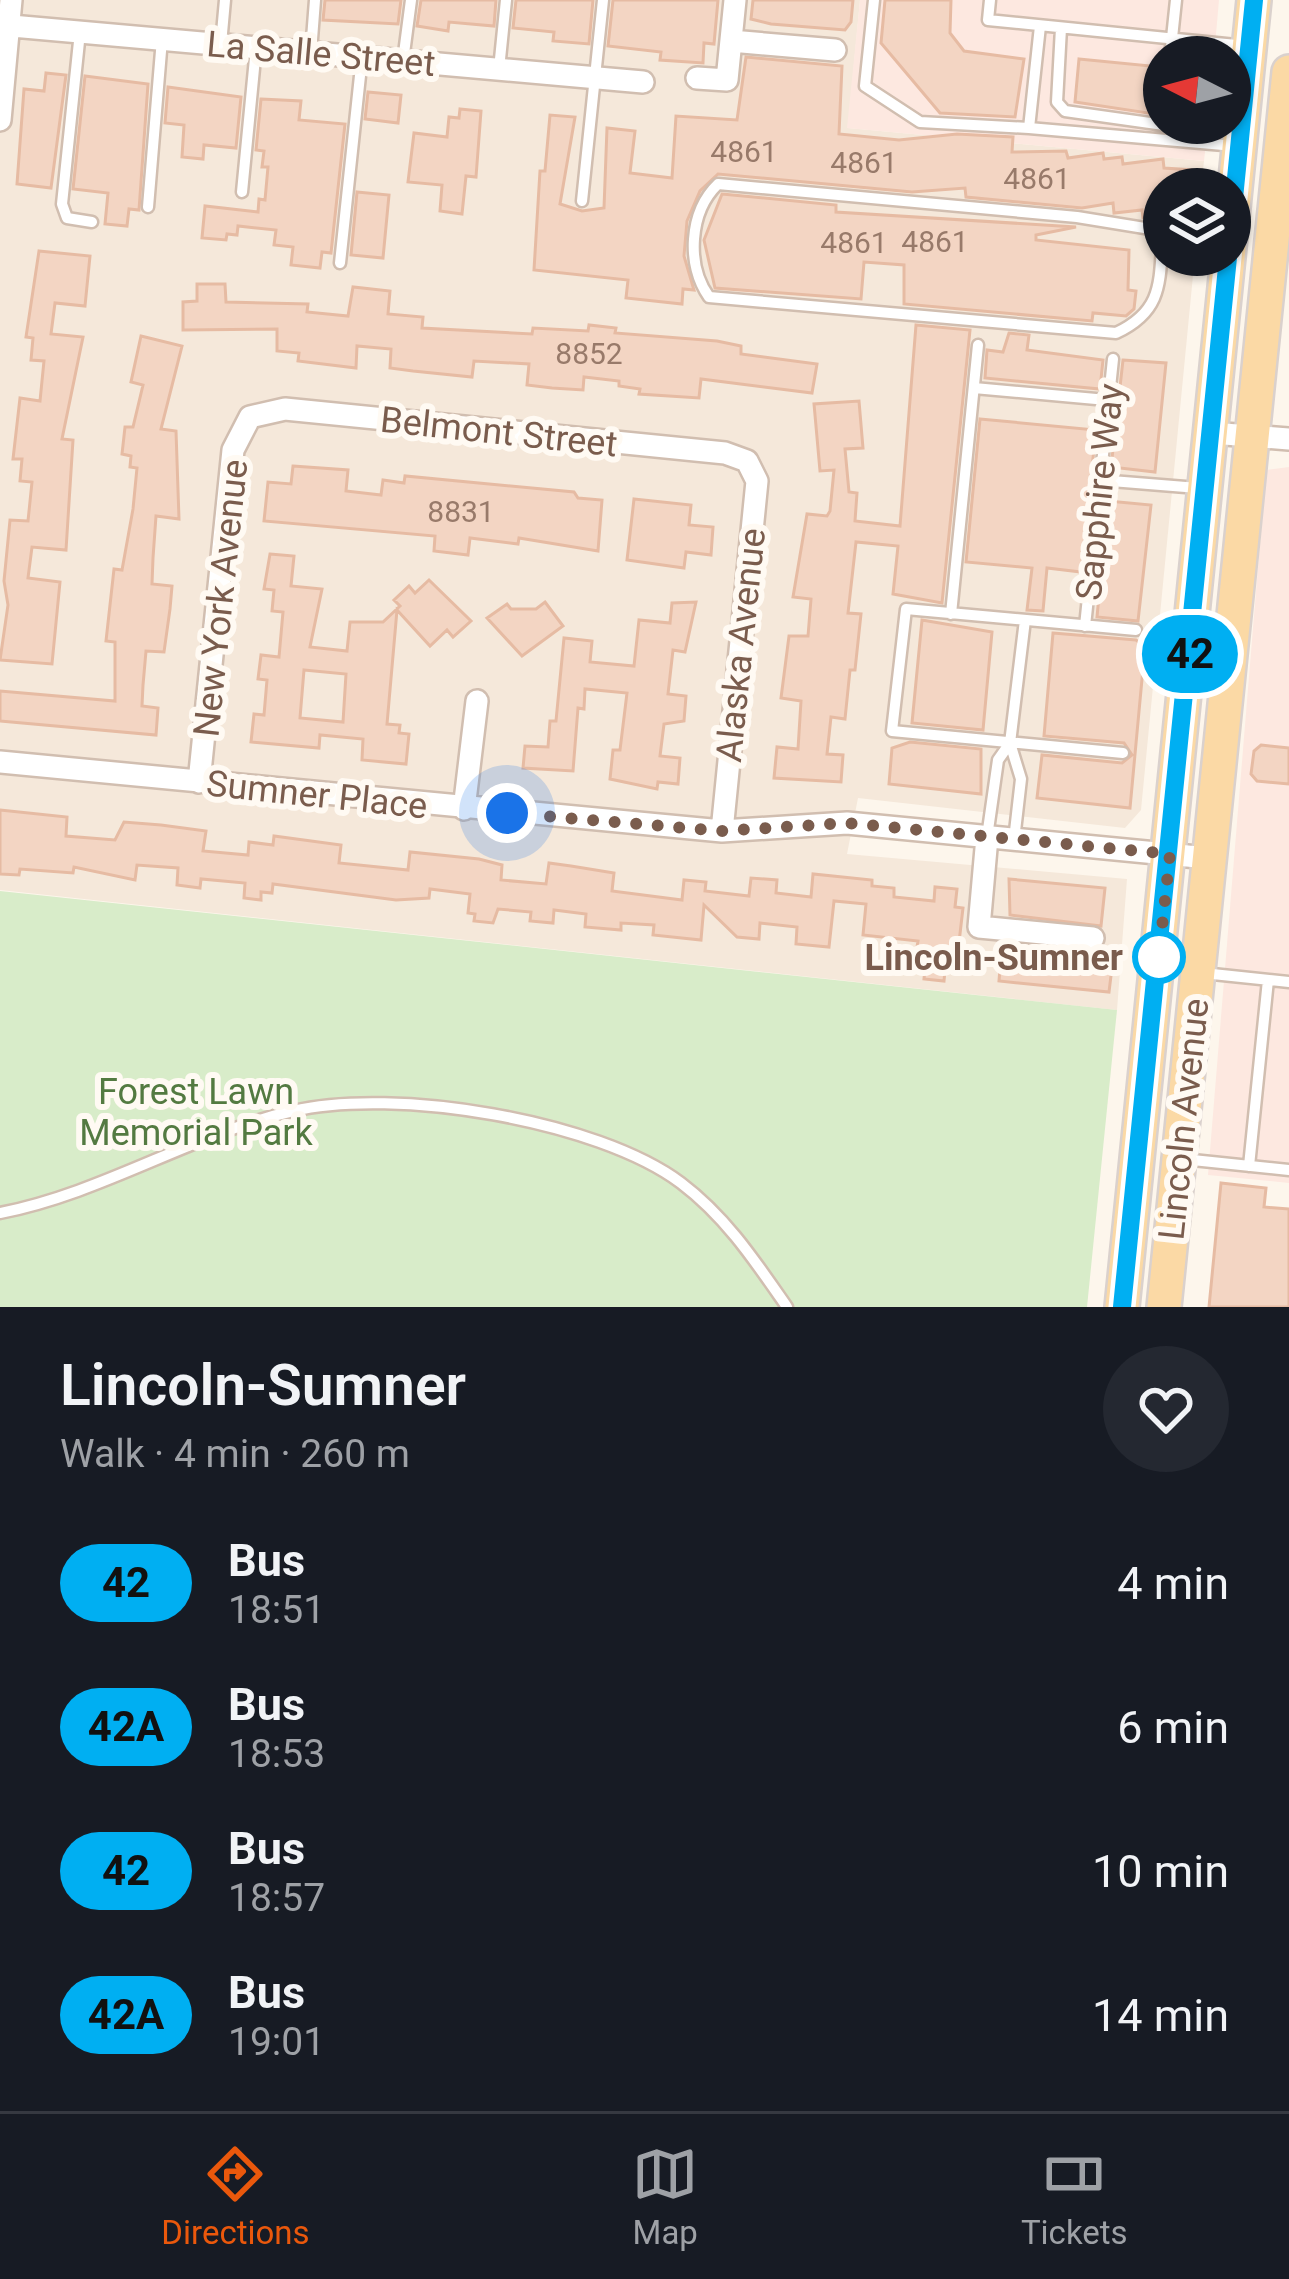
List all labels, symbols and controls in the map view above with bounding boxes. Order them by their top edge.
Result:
street label: La Salle Street [205,23,437,85]
north arrow [1143,36,1251,144]
map controls [1143,36,1251,276]
house number: 4861 [710,134,778,169]
house number: 4861 [830,145,898,180]
house number: 4861 [1003,161,1071,196]
button: layers [1143,168,1251,276]
house number: 4861 [901,224,969,259]
house number: 4861 [820,225,888,260]
house number: 8852 [555,336,623,371]
street label: Sapphire Way [1068,382,1132,602]
street label: Belmont Street [378,399,619,465]
street label: New York Avenue [186,457,256,739]
house number: 8831 [427,494,495,529]
street label: Alaska Avenue [708,526,774,764]
line badge: 42 [1136,615,1244,693]
text: 42 [1166,629,1214,678]
street label: Sumner Place [204,763,429,827]
your location [477,783,537,843]
marker: Lincoln-Sumner [1134,932,1184,982]
place label: Lincoln-Sumner [865,937,1123,979]
street label: Lincoln Avenue [1150,996,1218,1242]
park label: Forest Lawn Memorial Park [79,1071,313,1154]
button: heart [1103,1346,1229,1472]
text: Lincoln-Sumner [60,1352,466,1419]
text: Walk · 4 min · 260 m [60,1431,410,1477]
text: Bus [228,1534,305,1587]
text: 4 min [1117,1557,1229,1610]
text: 42 [102,1558,150,1607]
text: 18:51 [228,1587,325,1633]
text: Bus [228,1678,305,1731]
text: 6 min [1117,1701,1229,1754]
text: 42A [88,1702,164,1751]
text: 18:53 [228,1731,325,1777]
text: Bus [228,1822,305,1875]
text: 10 min [1092,1845,1229,1898]
text: 42 [102,1846,150,1895]
text: 18:57 [228,1875,325,1921]
text: Bus [228,1966,305,2019]
text: 14 min [1092,1989,1229,2042]
text: 42A [88,1990,164,2039]
text: 19:01 [228,2019,325,2065]
tab: Directions [161,2141,310,2252]
tab: Map [632,2141,698,2252]
tab: Tickets [1021,2141,1128,2252]

